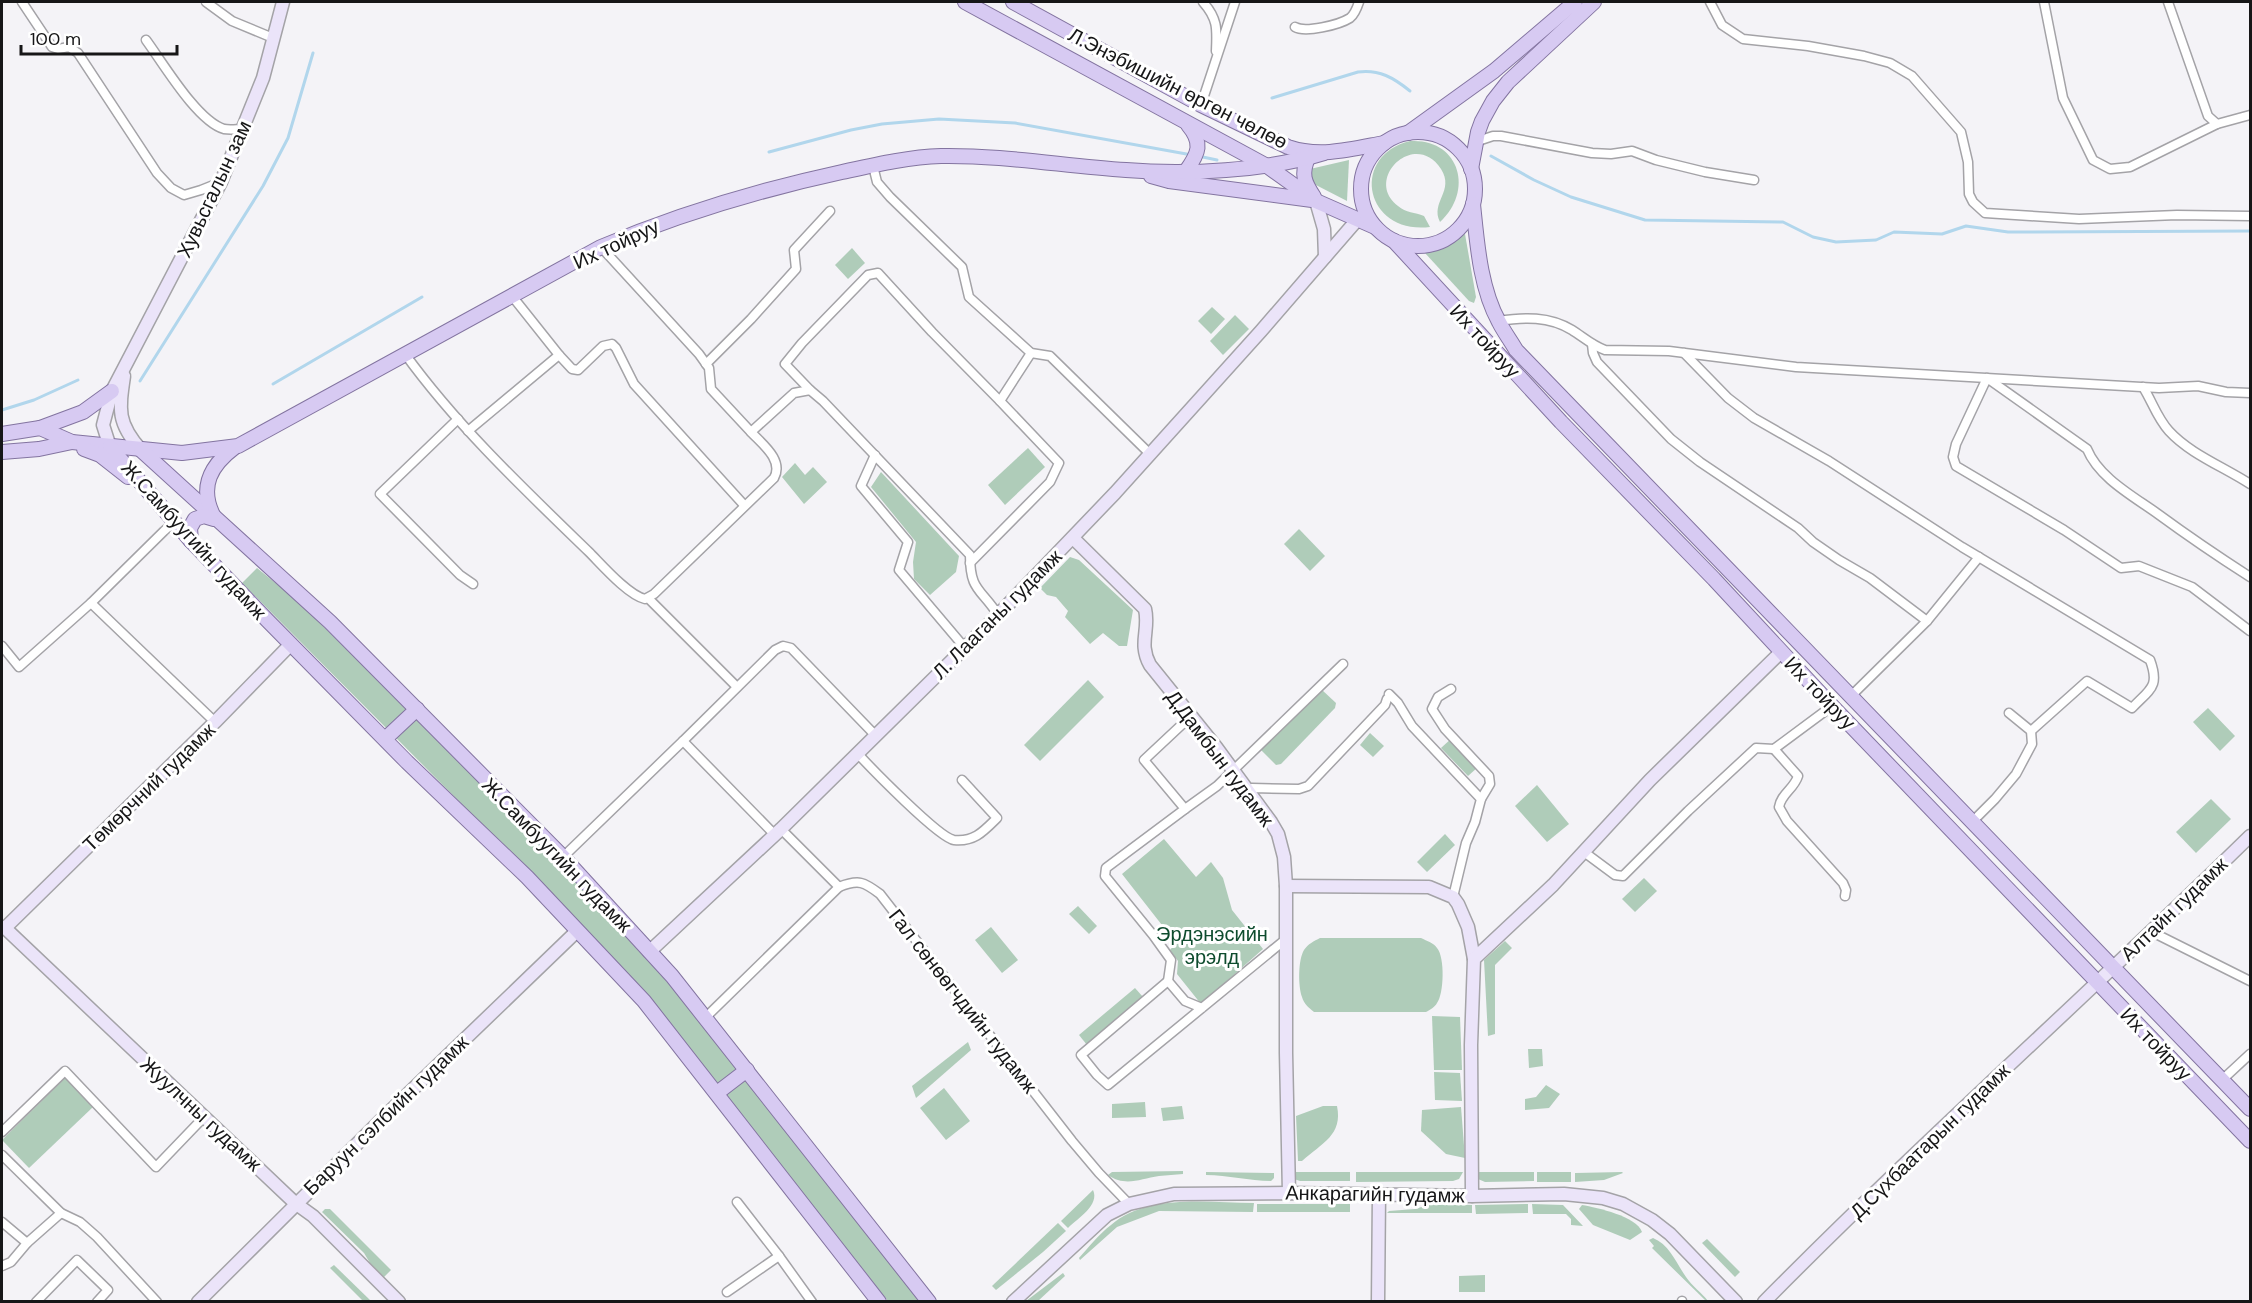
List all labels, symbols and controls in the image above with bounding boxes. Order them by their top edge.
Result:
scale bar [21,18,177,56]
street label: Л.Энэбишийн өргөн чөлөө [1064,21,1292,155]
text: 100 m [30,27,81,51]
street label: Хувьсгалын зам [171,116,257,262]
street label: Их тойруу [569,213,663,275]
street label: Их тойруу [1444,299,1526,383]
street label: Ж.Самбуугийн гудамж [116,455,273,625]
street label: Л. Лааганы гудамж [927,543,1068,684]
street label: Их тойруу [1779,651,1861,735]
street label: Д.Дамбын гудамж [1160,685,1280,832]
street label: Төмөрчний гудамж [77,717,221,857]
street label: Ж.Самбуугийн гудамж [476,772,638,938]
street label: Алтайн гудамж [2115,851,2234,967]
street label: Гал сөнөөгчдийн гудамж [883,904,1043,1099]
park label: Эрдэнэсийн эрэлд [1156,921,1268,970]
street label: Их тойруу [2115,1002,2197,1086]
street label: Баруун сэлбийн гудамж [298,1029,475,1201]
street label: Жуулчны гудамж [135,1051,268,1177]
street label: Д.Сүхбаатарын гудамж [1844,1057,2016,1224]
street label: Анкарагийн гудамж [1285,1179,1466,1209]

